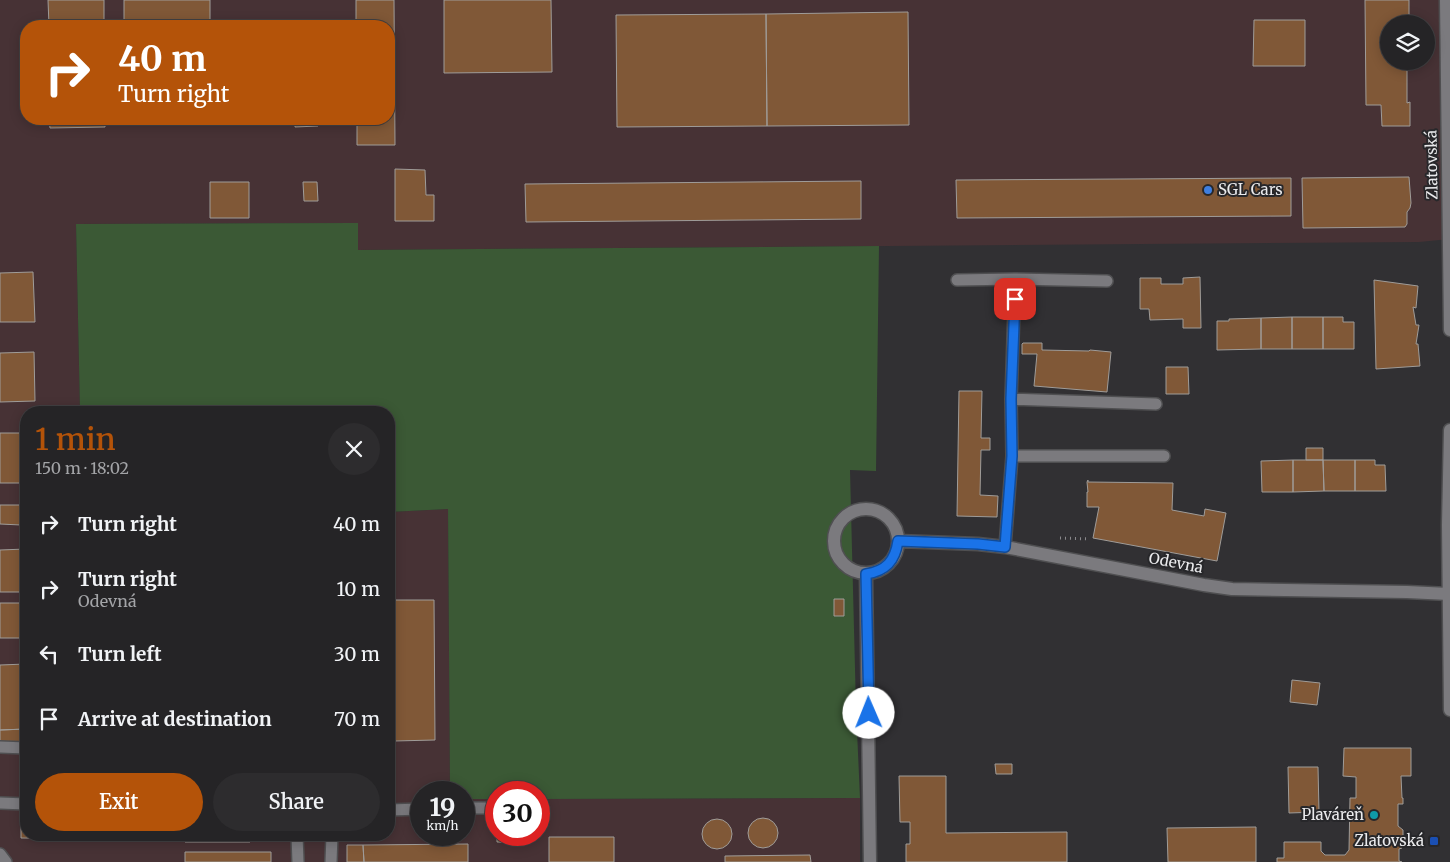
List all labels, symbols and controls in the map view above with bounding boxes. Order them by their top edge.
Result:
map controls [1380,15,1435,70]
button: layers [1380,15,1435,70]
text: 40 m [118,37,206,81]
icon: right [35,40,100,105]
text: Turn right [118,80,229,108]
street label: Zlatovská [1421,130,1442,200]
place label: SGL Cars [1218,180,1283,199]
marker: SGL Cars [1202,184,1214,196]
pin [994,278,1036,320]
icon: arrive [1001,285,1029,313]
text: 1 min [35,420,116,458]
button: close [328,423,380,475]
text: 150 m · 18:02 [35,458,129,478]
icon: right [35,510,63,538]
text: Turn right [78,512,177,536]
text: 40 m [333,512,380,536]
street label: Odevná [1147,548,1205,577]
text: Turn right [78,567,177,591]
icon: right [35,575,63,603]
text: 10 m [337,577,380,601]
text: Odevná [78,591,137,611]
icon: left [35,640,63,668]
text: Turn left [78,642,162,666]
text: 30 m [334,642,380,666]
position arrow [842,686,894,738]
icon: arrive [35,705,63,733]
text: Arrive at destination [78,707,272,731]
text: 70 m [334,707,380,731]
button: Exit [35,773,203,831]
button: Share [213,773,380,831]
speed limit sign: 30 [485,781,550,846]
text: 19 [430,791,455,823]
place label: Plaváreň [1301,805,1364,824]
marker: Plaváreň [1368,809,1380,821]
text: km/h [427,818,458,833]
place label: Zlatovská [1354,831,1424,850]
marker: Zlatovská [1428,835,1440,847]

